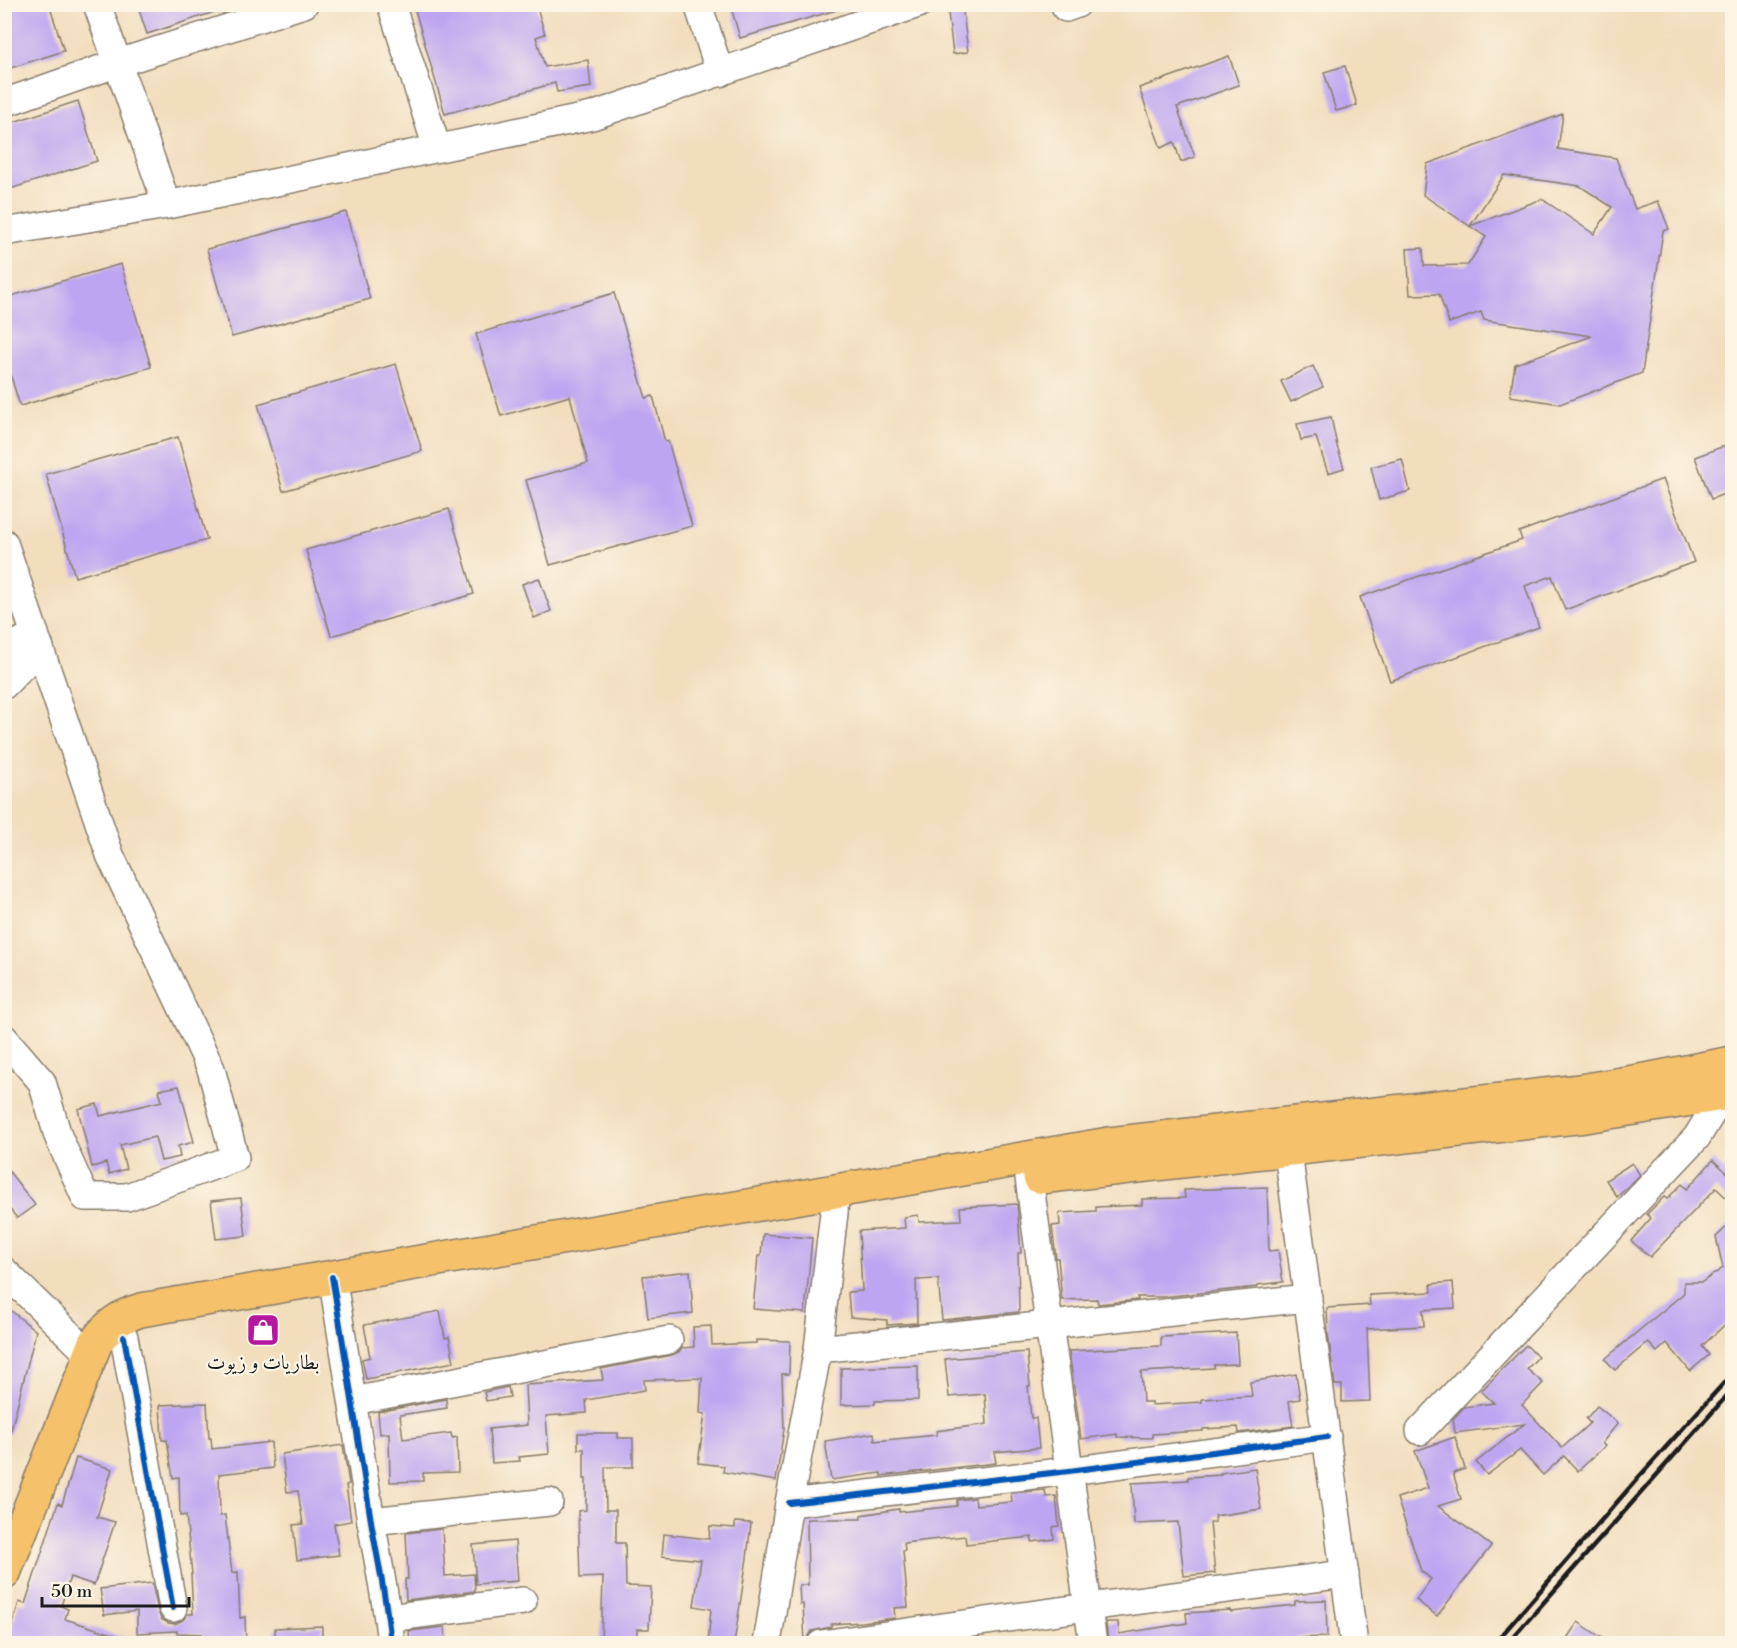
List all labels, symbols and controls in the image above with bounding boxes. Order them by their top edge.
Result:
shop icon: بطاريات و زيوت [245,1312,281,1348]
place label: بطاريات و زيوت [207,1351,319,1376]
scale bar [42,1570,189,1608]
text: 50 m [51,1580,93,1603]

